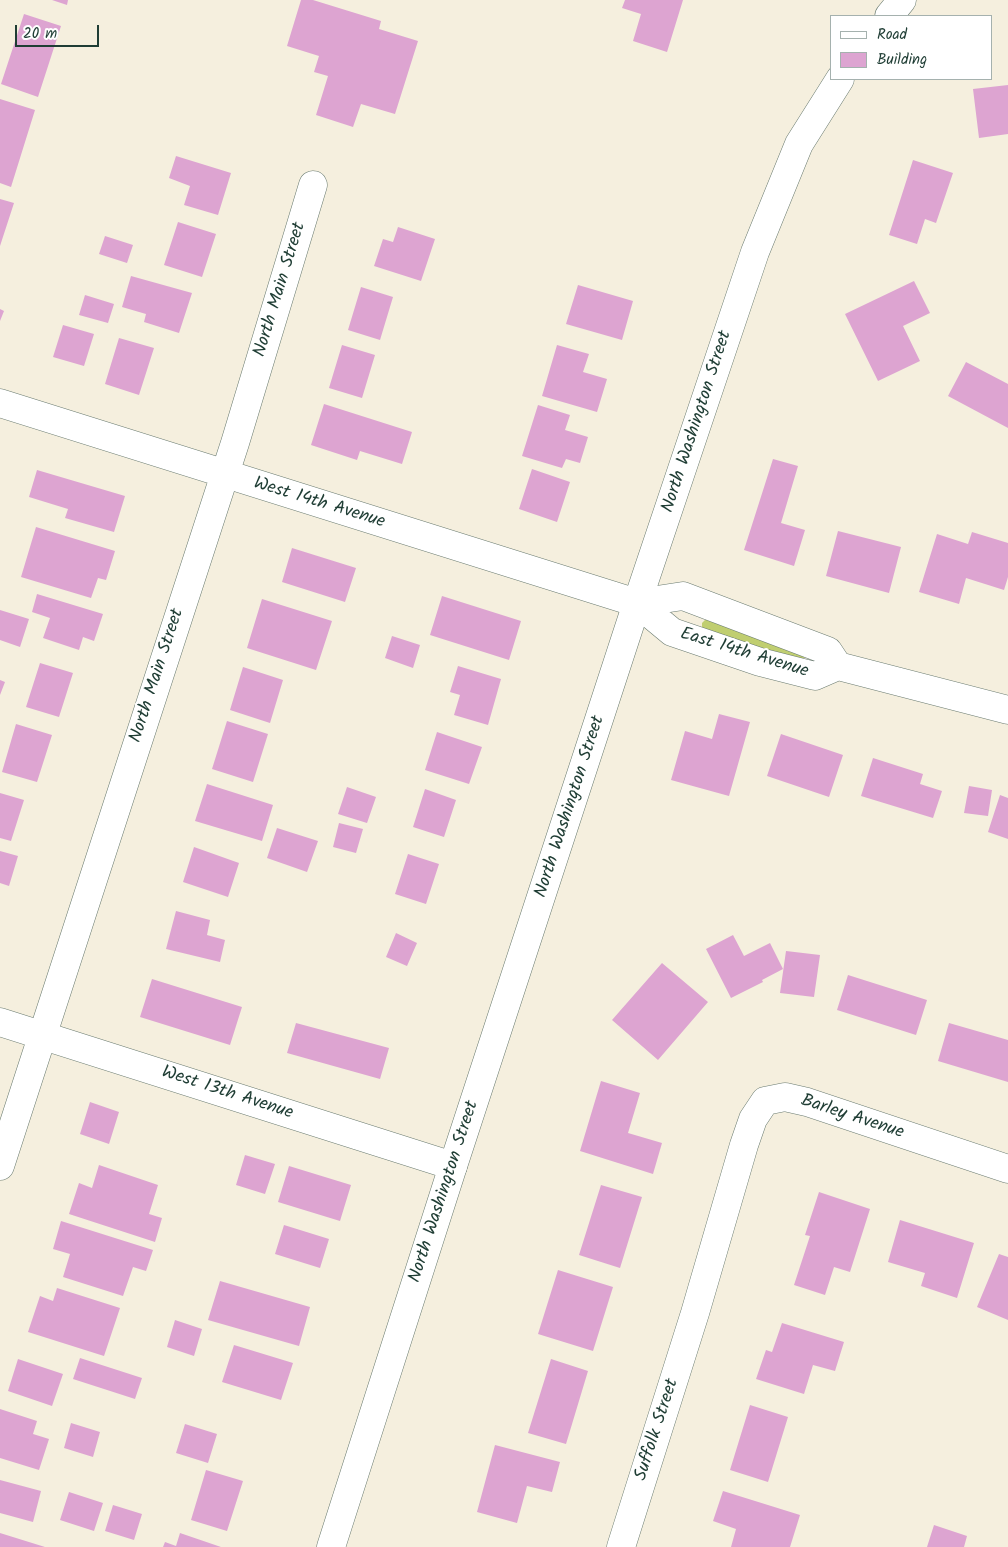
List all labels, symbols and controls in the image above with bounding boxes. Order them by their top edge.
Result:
scale bar [18,15,101,47]
legend [830,15,993,80]
text: 20 m [23,22,57,46]
text: Road [877,23,907,47]
text: Building [877,48,927,72]
street label: North Main Street [250,220,312,360]
street label: North Washington Street [658,328,738,516]
street label: West 14th Avenue [251,474,387,534]
street label: North Main Street [126,606,190,746]
street label: East 14th Avenue [677,624,811,684]
street label: North Washington Street [531,713,611,901]
street label: West 13th Avenue [159,1063,295,1125]
street label: Barley Avenue [798,1091,906,1145]
street label: North Washington Street [405,1098,485,1286]
street label: Suffolk Street [631,1376,685,1484]

